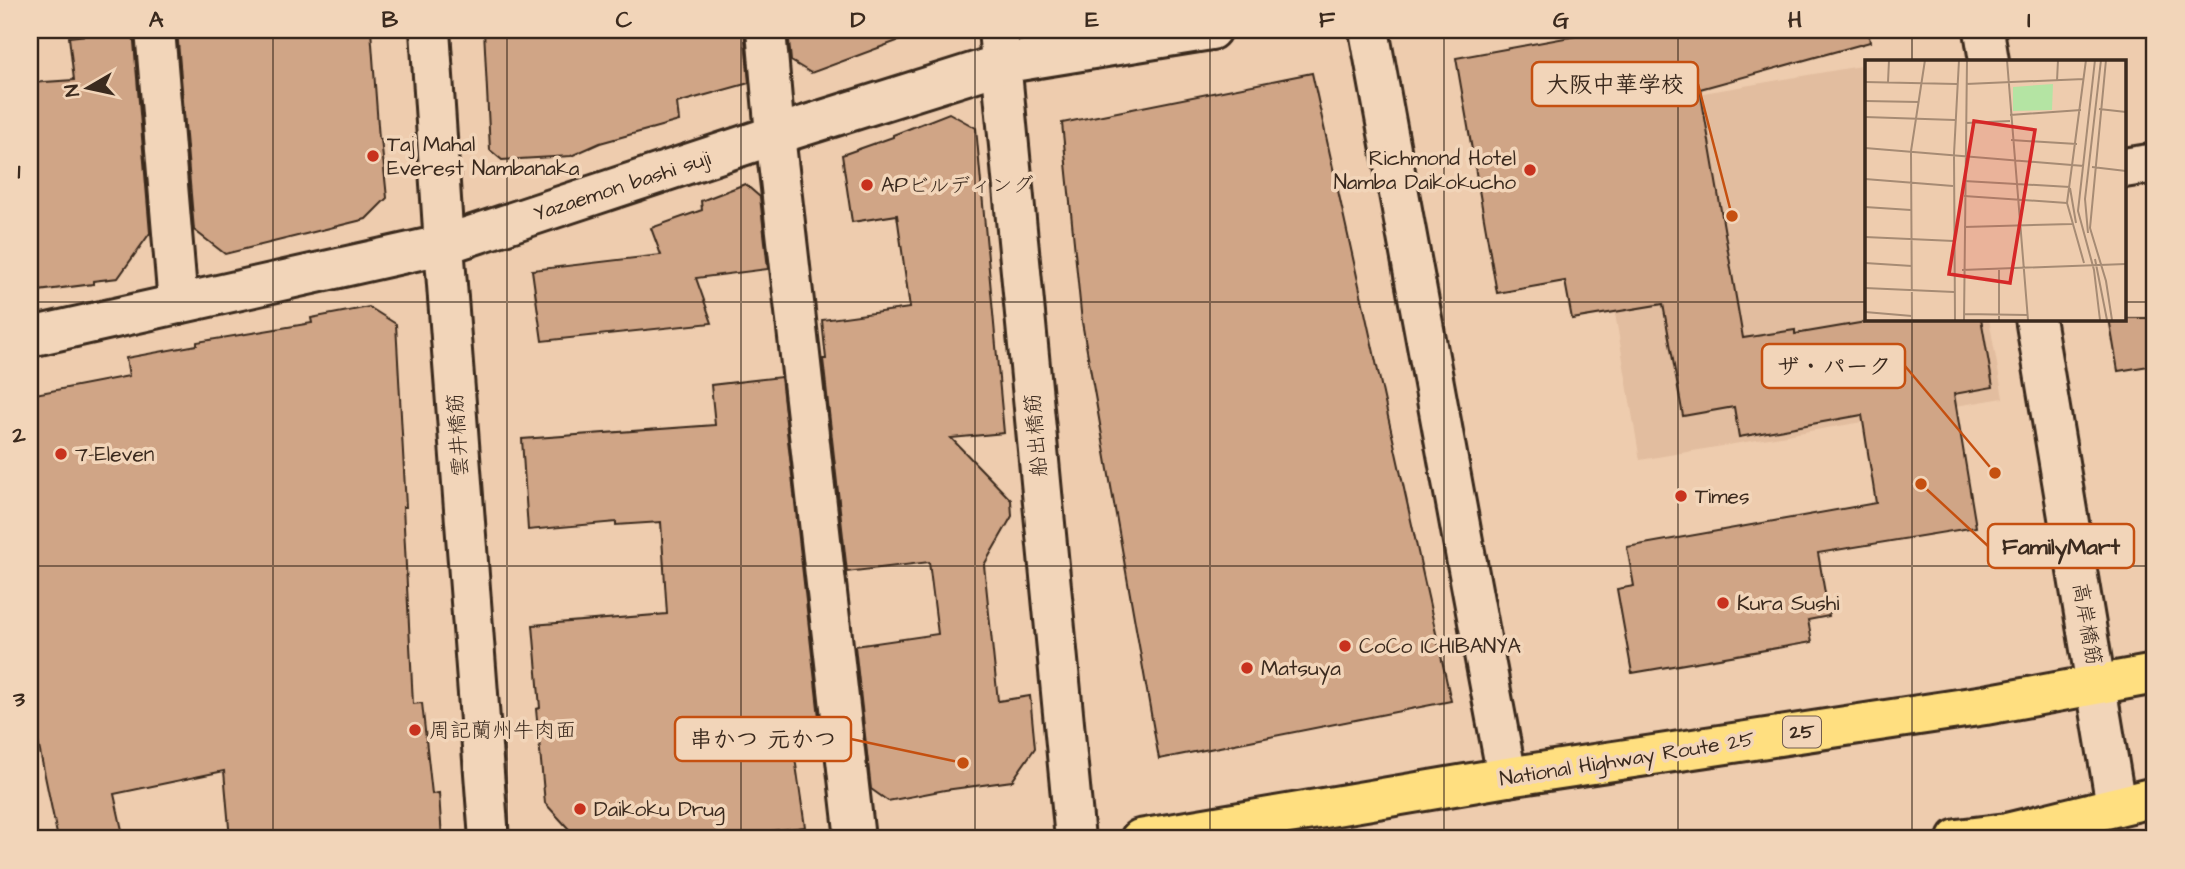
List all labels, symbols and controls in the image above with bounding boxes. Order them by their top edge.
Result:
text: A [149,4,164,36]
text: B [382,4,399,36]
text: C [616,4,633,36]
text: D [851,4,866,36]
text: E [1085,4,1099,36]
text: F [1319,4,1336,36]
text: G [1553,4,1569,36]
text: H [1788,4,1802,36]
text: I [2027,4,2031,36]
north arrow [52,52,122,122]
inset map [1865,60,2126,320]
callout: 大阪中華学校 [1532,62,1698,106]
text: 大阪中華学校 [1546,69,1684,101]
text: N [58,82,87,98]
place label: Taj Mahal Everest Nambanaka [387,130,580,183]
street label: Yazaemon bashi suji [530,144,714,228]
place label: Richmond Hotel Namba Daikokucho [1334,144,1516,197]
marker: Taj Mahal Everest Nambanaka [365,148,381,164]
text: 1 [18,155,21,187]
marker: Richmond Hotel Namba Daikokucho [1522,162,1538,178]
place label: APビルディング [881,171,1033,200]
marker: APビルディング [859,177,875,193]
callout: ザ・パーク [1762,344,1905,388]
text: ザ・パーク [1777,351,1892,383]
street label: 雲井橋筋 [441,392,475,478]
street label: 船出橋筋 [1018,392,1054,478]
text: 2 [11,419,26,451]
place label: 7-Eleven [75,440,154,469]
marker: 7-Eleven [53,446,69,462]
place label: Times [1695,482,1750,511]
marker: Times [1673,488,1689,504]
callout: FamilyMart [1988,524,2134,568]
text: FamilyMart [2002,531,2121,565]
street label: 高岸橋筋 [2065,580,2109,668]
place label: Kura Sushi [1737,589,1839,618]
marker: Kura Sushi [1715,595,1731,611]
place label: CoCo ICHIBANYA [1359,632,1521,661]
marker: CoCo ICHIBANYA [1337,638,1353,654]
place label: Matsuya [1261,654,1341,685]
marker: Matsuya [1239,660,1255,676]
text: 3 [12,683,25,715]
place label: 周記蘭州牛肉面 [429,716,576,745]
road number: 25 [1783,716,1821,748]
callout: 串かつ 元かつ [675,717,851,761]
marker: 周記蘭州牛肉面 [407,722,423,738]
text: 串かつ 元かつ [689,724,837,756]
street label: National Highway Route 25 [1498,725,1757,795]
place label: Daikoku Drug [594,795,725,826]
marker: Daikoku Drug [572,801,588,817]

